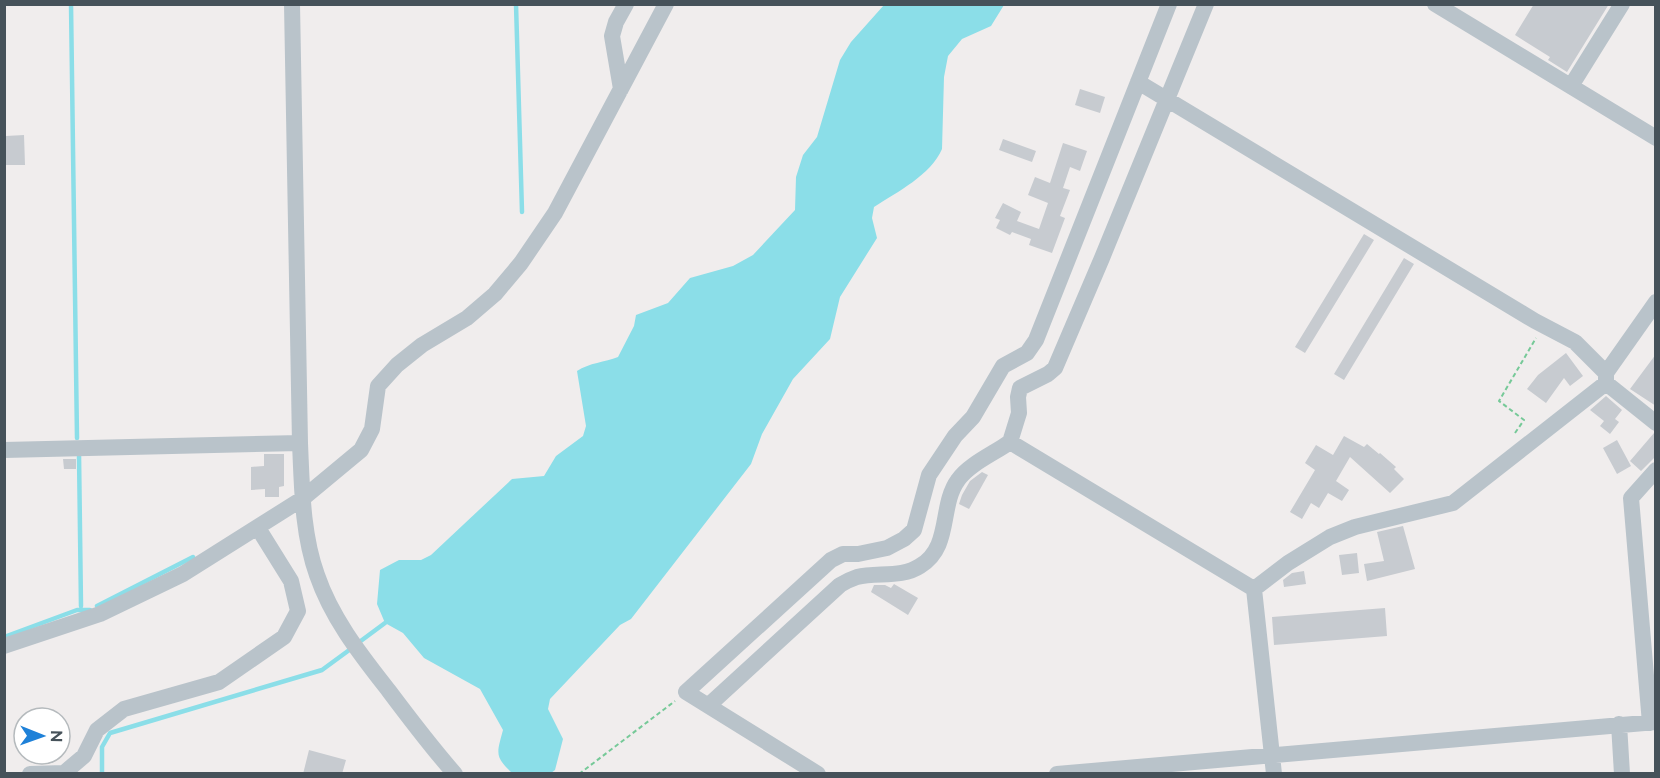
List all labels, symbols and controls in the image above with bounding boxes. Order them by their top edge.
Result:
north arrow [12,706,72,766]
text: N [47,730,66,743]

